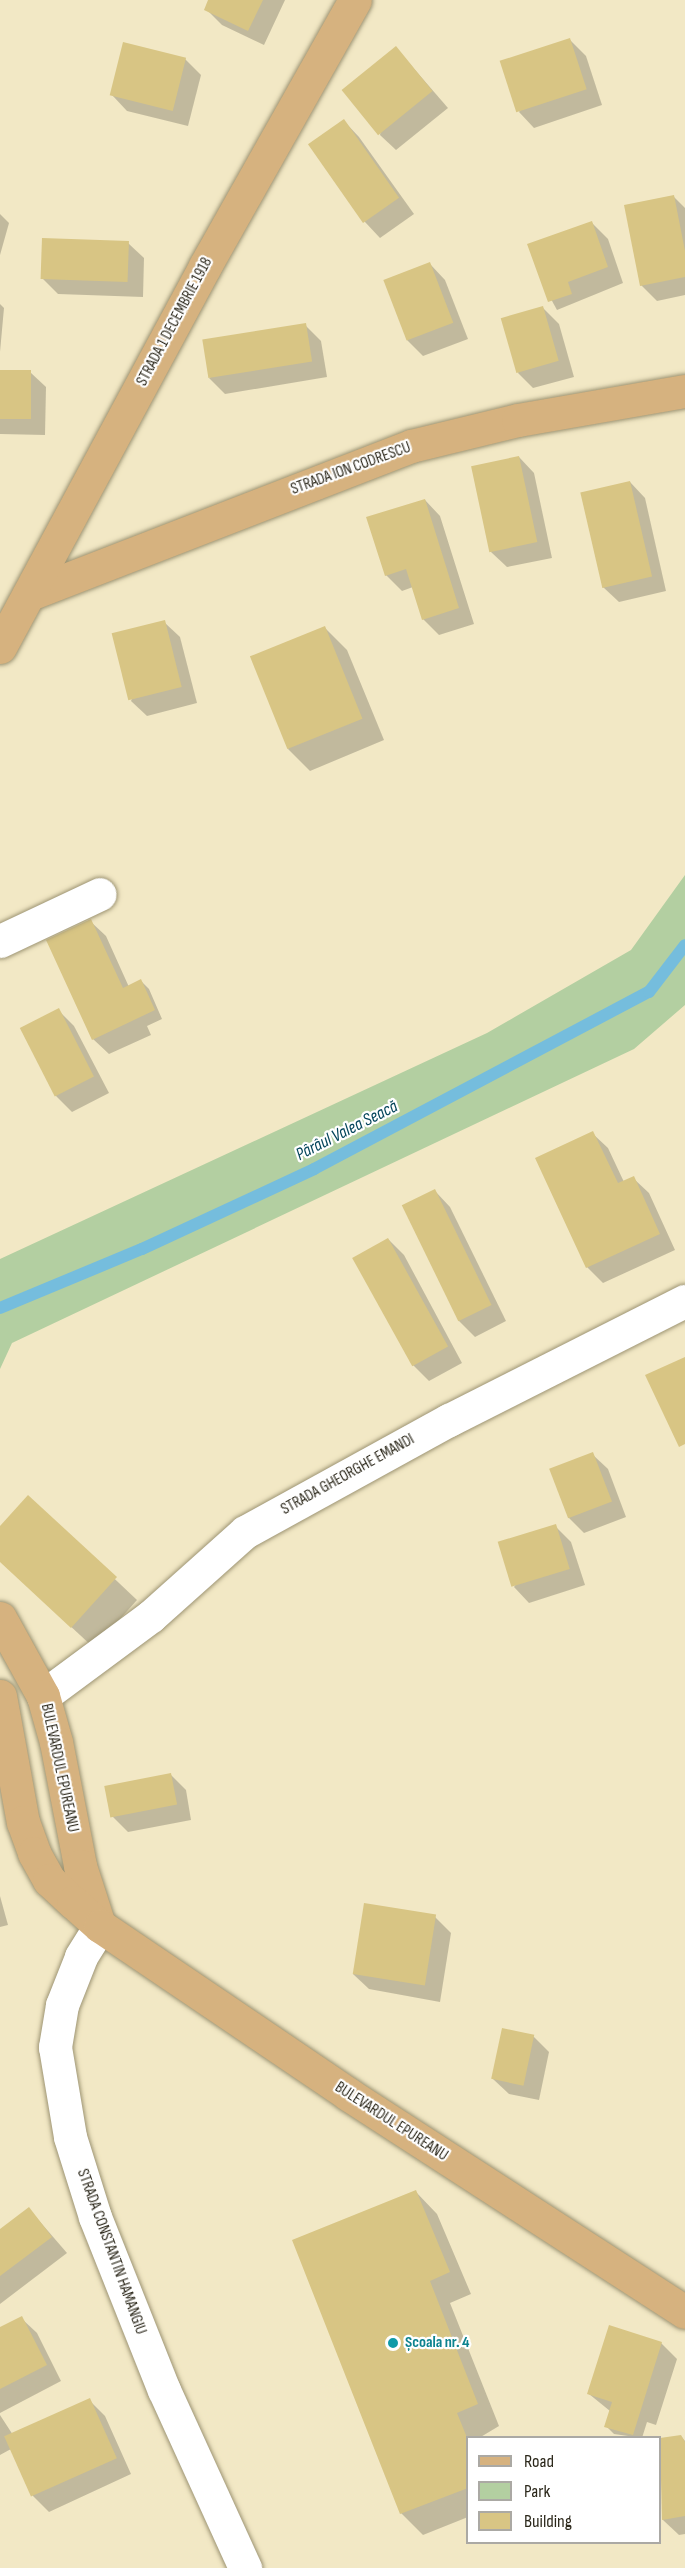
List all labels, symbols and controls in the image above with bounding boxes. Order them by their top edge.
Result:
street label: STRADA 1 DECEMBRIE 1918 [133,254,217,390]
street label: STRADA ION CODRESCU [288,438,414,500]
water label: Pârâul Valea Seacă [292,1096,402,1166]
street label: STRADA GHEORGHE EMANDI [278,1430,418,1520]
street label: BULEVARDUL EPUREANU [36,1702,82,1834]
street label: BULEVARDUL EPUREANU [331,2078,451,2166]
street label: STRADA CONSTANTIN HAMANGIU [72,2167,150,2337]
place label: Școala nr. 4 [405,2333,469,2353]
marker: Școala nr. 4 [386,2336,400,2350]
legend [466,2436,661,2544]
text: Road [524,2451,554,2472]
text: Park [524,2481,550,2502]
text: Building [524,2511,572,2532]

